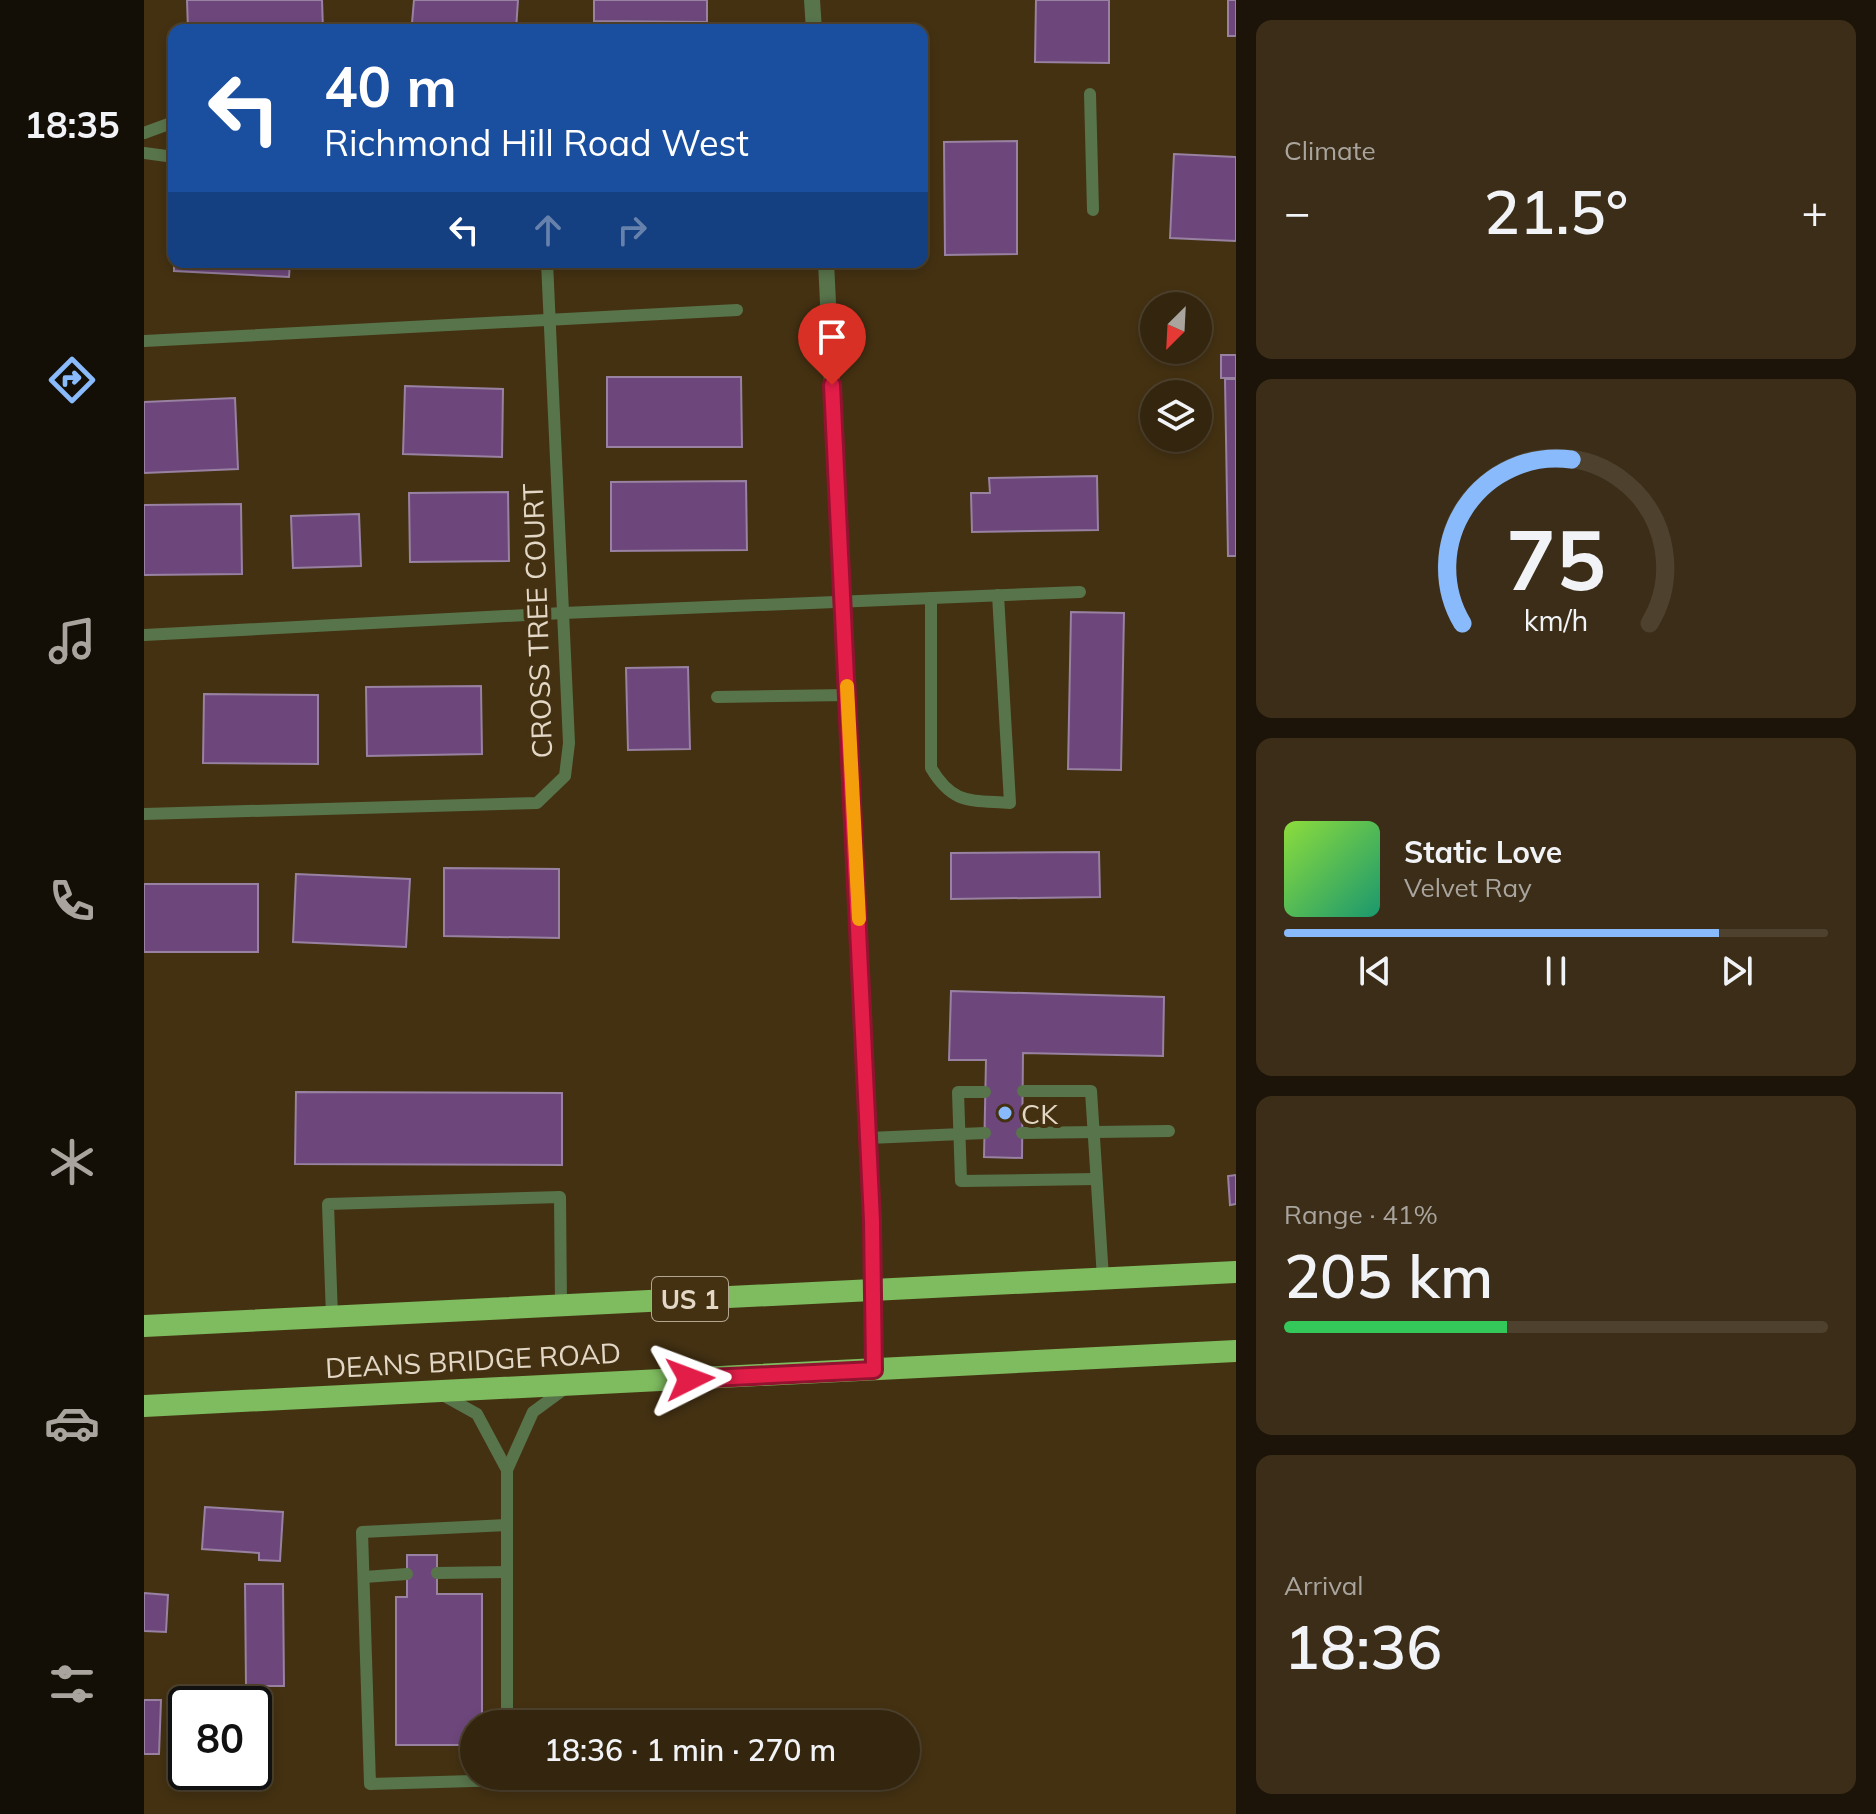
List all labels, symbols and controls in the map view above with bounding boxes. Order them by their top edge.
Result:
text: 40 m [324,51,457,121]
icon: left [192,56,296,160]
text: 18:35 [24,102,120,147]
text: Richmond Hill Road West [324,120,749,165]
text: Climate [1284,134,1376,167]
text: 21.5° [1484,174,1628,249]
text: − [1284,184,1310,239]
text: + [1802,184,1828,239]
icon: left [442,208,486,252]
icon: ahead [526,208,570,252]
icon: right [610,208,654,252]
north arrow [1140,292,1212,364]
map controls [1140,292,1212,452]
pin [798,303,866,385]
icon: arrive [810,315,854,359]
icon: directions [44,352,100,408]
button: layers [1140,380,1212,452]
street label: CROSS TREE COURT [515,483,559,759]
text: 75 [1506,506,1606,611]
text: km/h [1524,602,1588,638]
icon: music [44,613,100,669]
text: Static Love [1404,833,1562,871]
text: Velvet Ray [1404,871,1532,904]
icon: phone [44,873,100,929]
icon: previous [1353,949,1397,993]
icon: pause [1534,949,1578,993]
icon: next [1715,949,1759,993]
place label: CK [1021,1096,1059,1131]
marker: CK [996,1104,1014,1122]
icon: climate [44,1134,100,1190]
text: Range · 41% [1284,1198,1438,1231]
text: 205 km [1284,1238,1493,1313]
road number: US 1 [652,1277,728,1321]
street label: DEANS BRIDGE ROAD [324,1335,622,1385]
position arrow [648,1337,732,1421]
icon: car [44,1395,100,1451]
text: Arrival [1284,1569,1364,1602]
text: 18:36 [1284,1609,1442,1684]
icon: filters [44,1656,100,1712]
speed limit sign: 80 [168,1686,272,1790]
text: 18:36 · 1 min · 270 m [544,1731,836,1769]

